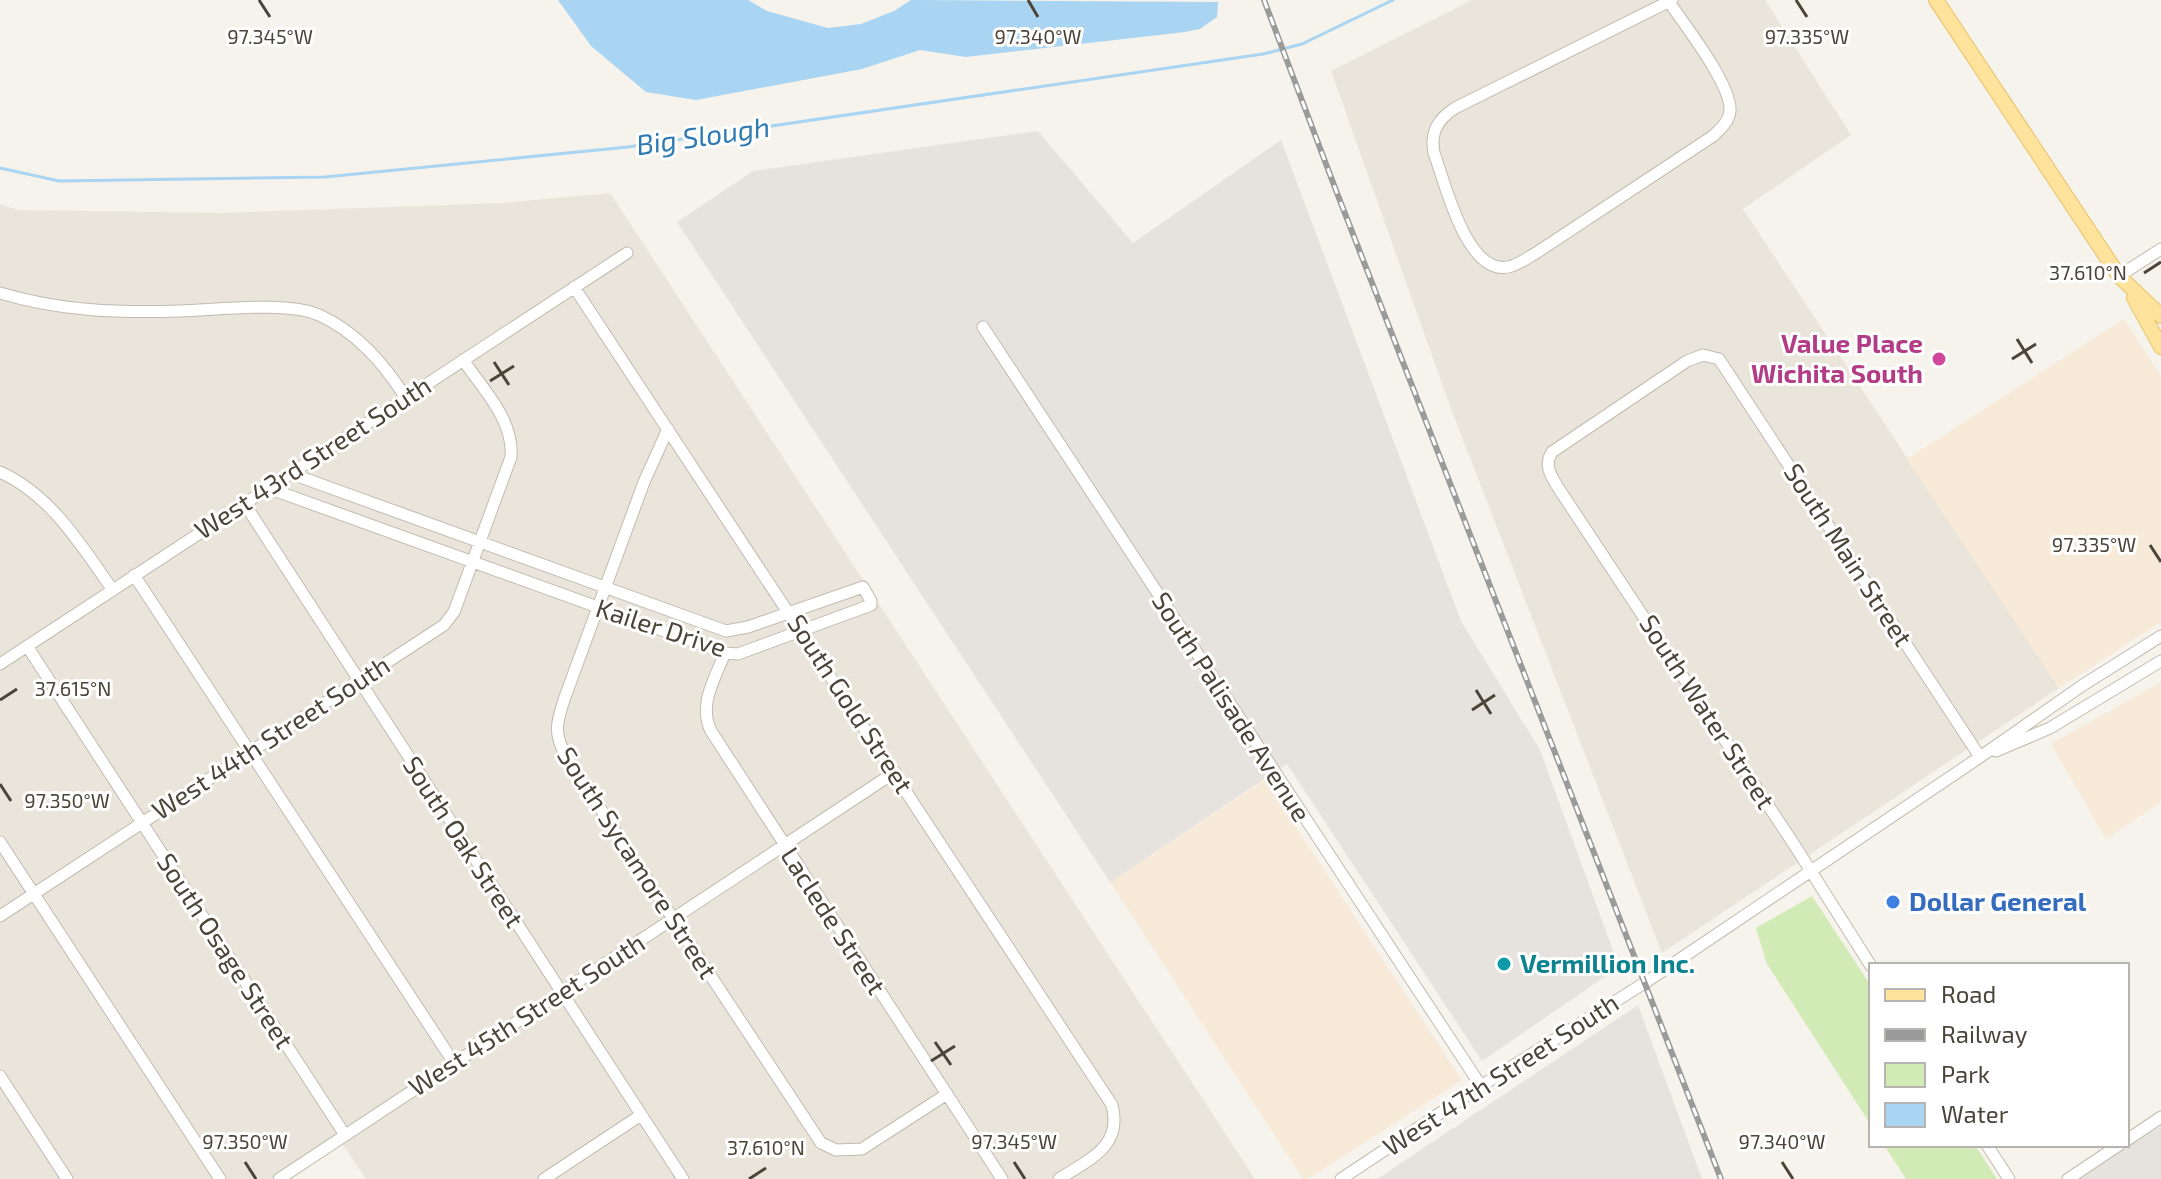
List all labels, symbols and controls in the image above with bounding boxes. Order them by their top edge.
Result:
text: 97.345°W [227,24,313,48]
text: 97.340°W [994,24,1082,48]
text: 97.335°W [1765,24,1849,48]
water label: Big Slough [634,109,772,161]
text: 37.610°N [2049,260,2127,284]
place label: Value Place Wichita South [1751,327,1923,388]
marker: Value Place Wichita South [1930,350,1948,368]
street label: West 43rd Street South [188,369,436,545]
street label: South Main Street [1779,457,1920,651]
text: 97.335°W [2052,532,2136,556]
street label: South Palisade Avenue [1146,586,1318,827]
street label: Kailer Drive [592,591,731,662]
street label: South Gold Street [782,608,921,798]
street label: South Water Street [1634,608,1783,814]
street label: West 44th Street South [146,648,395,825]
text: 37.615°N [35,676,111,700]
street label: South Sycamore Street [552,741,725,984]
street label: South Oak Street [397,750,531,933]
text: 97.350°W [24,788,110,812]
street label: Laclede Street [775,841,893,1000]
street label: South Osage Street [152,847,301,1054]
place label: Dollar General [1909,885,2087,916]
marker: Dollar General [1884,893,1902,911]
street label: West 45th Street South [402,926,650,1102]
place label: Vermillion Inc. [1520,947,1695,978]
marker: Vermillion Inc. [1495,955,1513,973]
legend [1869,963,2129,1147]
text: Road [1941,979,1996,1008]
street label: West 47th Street South [1377,986,1624,1161]
text: Railway [1941,1019,2028,1048]
text: Park [1941,1059,1990,1088]
text: Water [1941,1099,2009,1128]
text: 97.350°W [202,1129,288,1153]
text: 97.345°W [971,1129,1057,1153]
text: 97.340°W [1738,1129,1826,1153]
text: 37.610°N [727,1135,805,1159]

